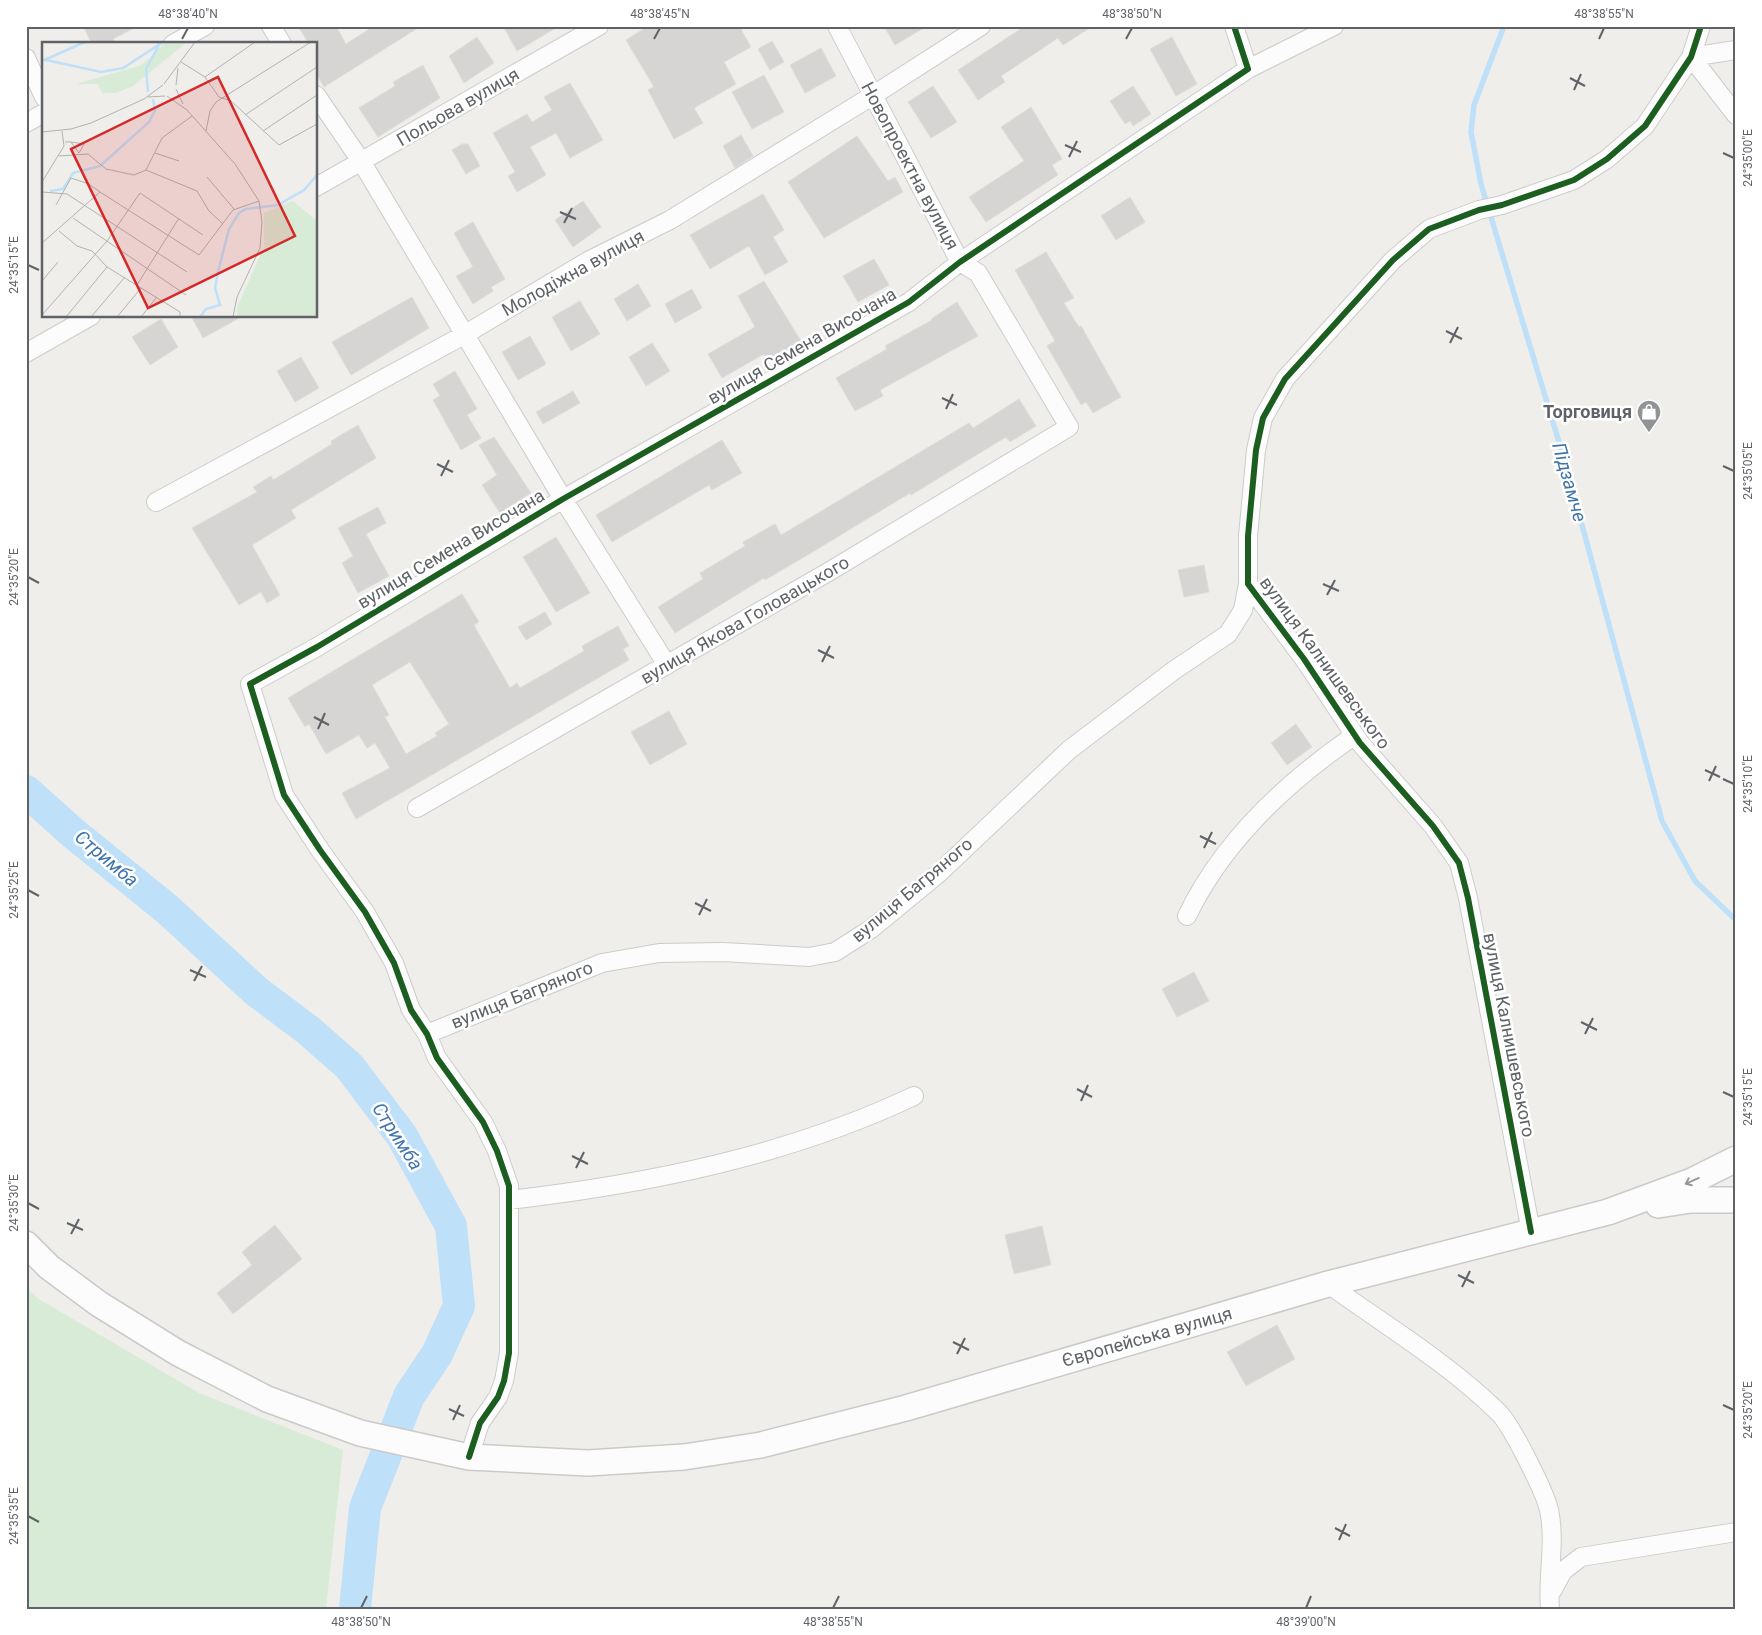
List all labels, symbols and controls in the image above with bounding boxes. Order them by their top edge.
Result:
text: 48°38'40"N [158,7,218,21]
text: 48°38'45"N [630,7,690,21]
text: 48°38'50"N [1102,7,1162,21]
text: 48°38'55"N [1574,7,1634,21]
inset map [42,42,318,318]
street label: Польова вулиця [393,63,523,150]
street label: Новопроектна вулиця [857,78,964,253]
text: 24°35'00"E [1741,129,1755,187]
street label: Молодіжна вулиця [498,225,648,320]
text: 24°35'15"E [7,236,21,294]
street label: вулиця Семена Височана [704,283,900,408]
shop icon: Торговиця [1636,399,1662,433]
place label: Торговиця [1543,401,1632,422]
water label: Підзамче [1547,440,1592,525]
text: 24°35'05"E [1741,442,1755,500]
street label: вулиця Семена Височана [354,484,548,613]
text: 24°35'20"E [7,548,21,606]
street label: вулиця Якова Головацького [637,551,853,688]
street label: вулиця Калнишевського [1256,572,1395,753]
text: 24°35'10"E [1741,755,1755,813]
water label: Стримба [70,825,143,892]
street label: вулиця Багряного [847,833,976,946]
text: 24°35'25"E [7,861,21,919]
street label: вулиця Калнишевського [1479,931,1540,1139]
street label: вулиця Багряного [448,956,596,1033]
text: 24°35'15"E [1741,1068,1755,1126]
water label: Стримба [367,1098,428,1174]
text: 24°35'30"E [7,1174,21,1232]
one-way arrow [1685,1176,1700,1186]
street label: Європейська вулиця [1059,1302,1234,1371]
text: 24°35'20"E [1741,1381,1755,1439]
text: 24°35'35"E [7,1487,21,1545]
text: 48°38'50"N [331,1615,391,1629]
text: 48°38'55"N [803,1615,863,1629]
text: 48°39'00"N [1276,1615,1336,1629]

